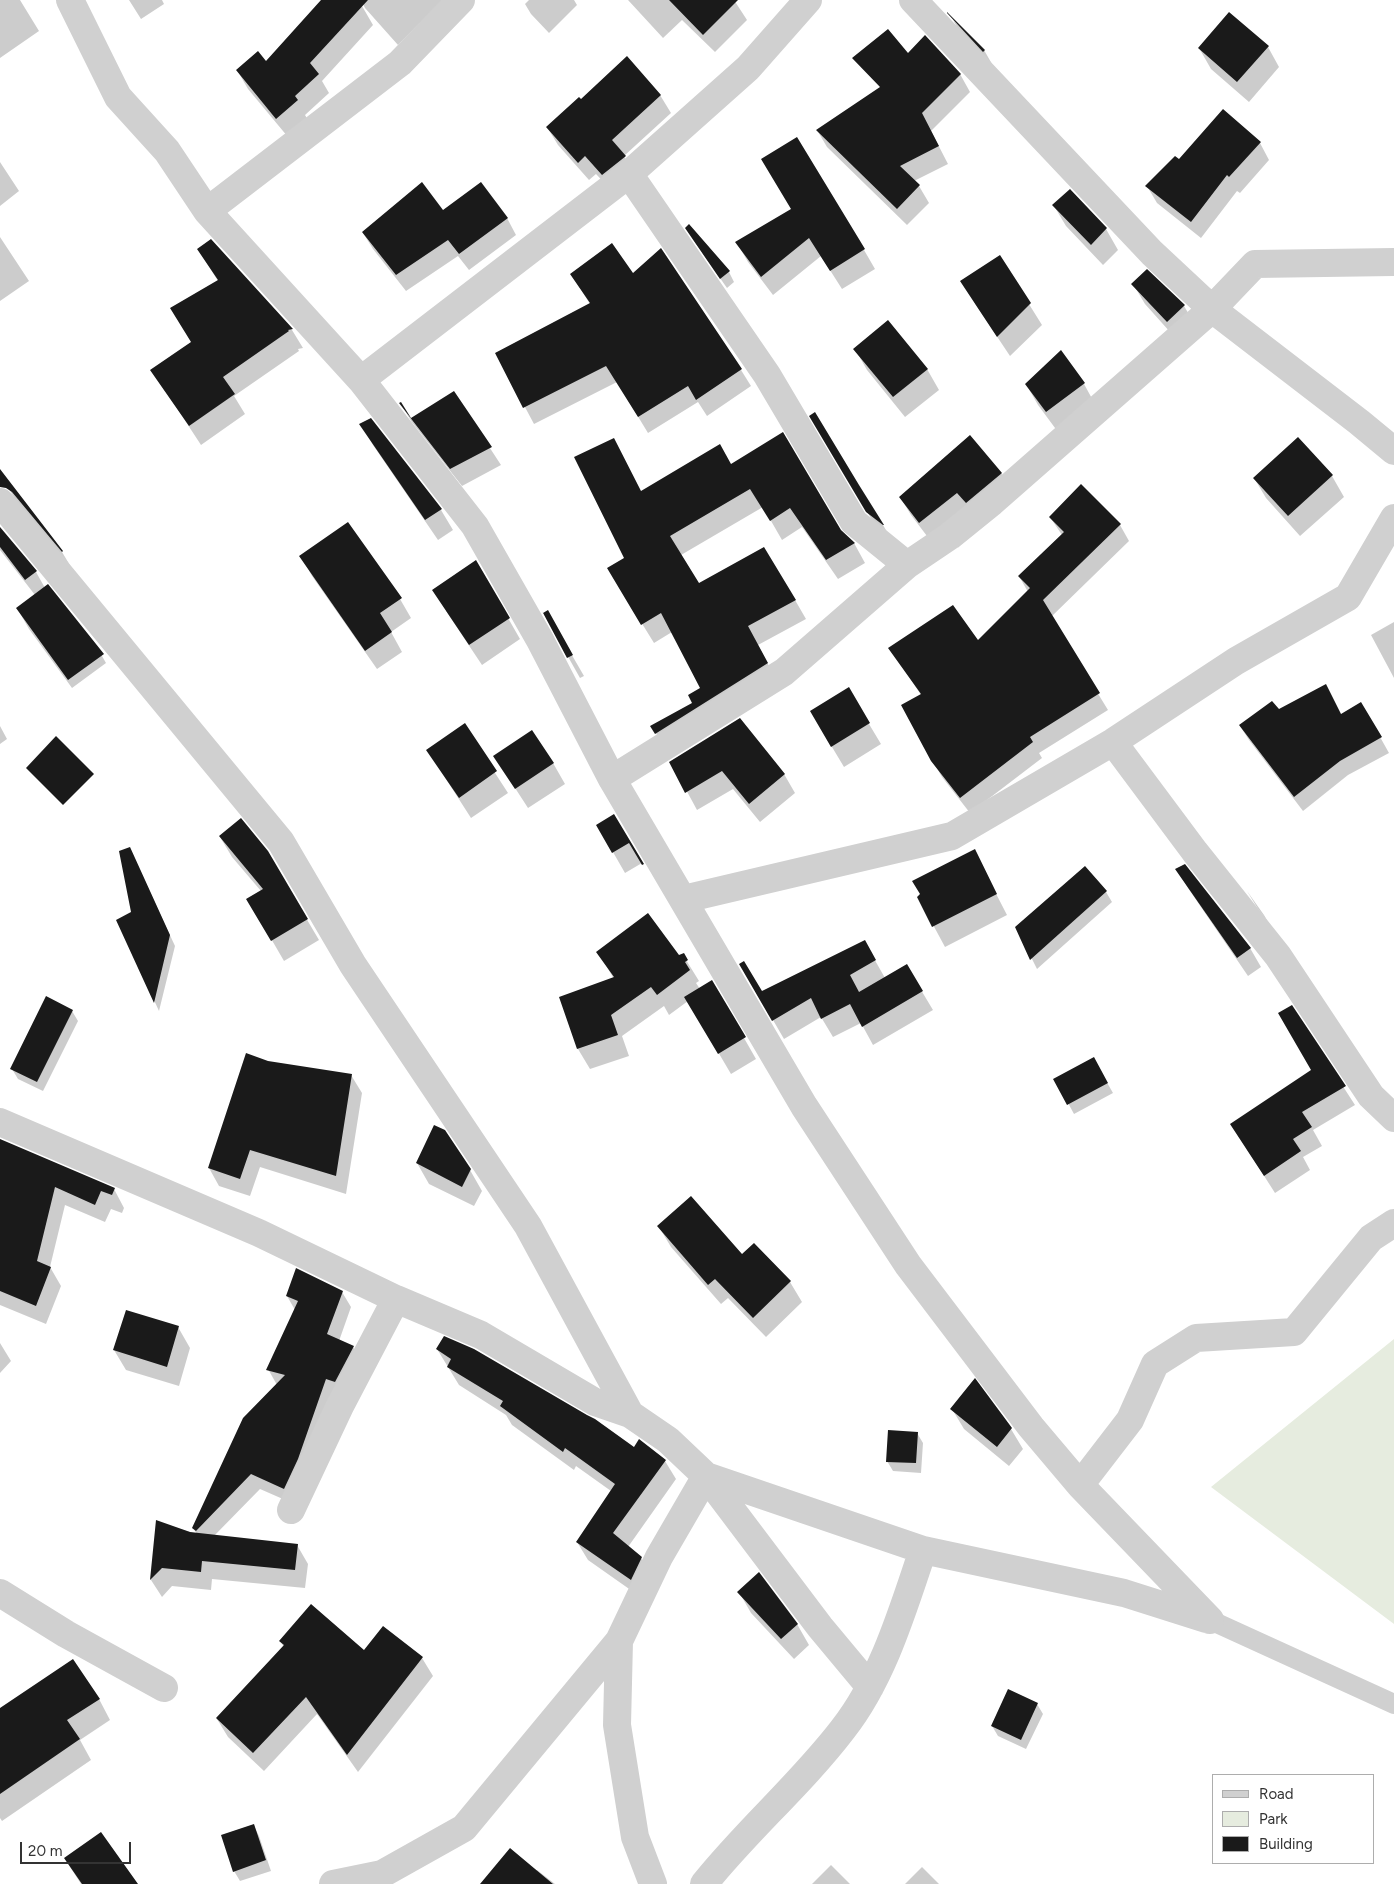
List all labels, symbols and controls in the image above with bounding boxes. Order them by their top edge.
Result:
legend [1212,1774,1374,1864]
text: Road [1259,1785,1294,1803]
text: Park [1259,1810,1288,1828]
scale bar [22,1832,134,1864]
text: Building [1259,1835,1313,1853]
text: 20 m [28,1842,62,1860]

